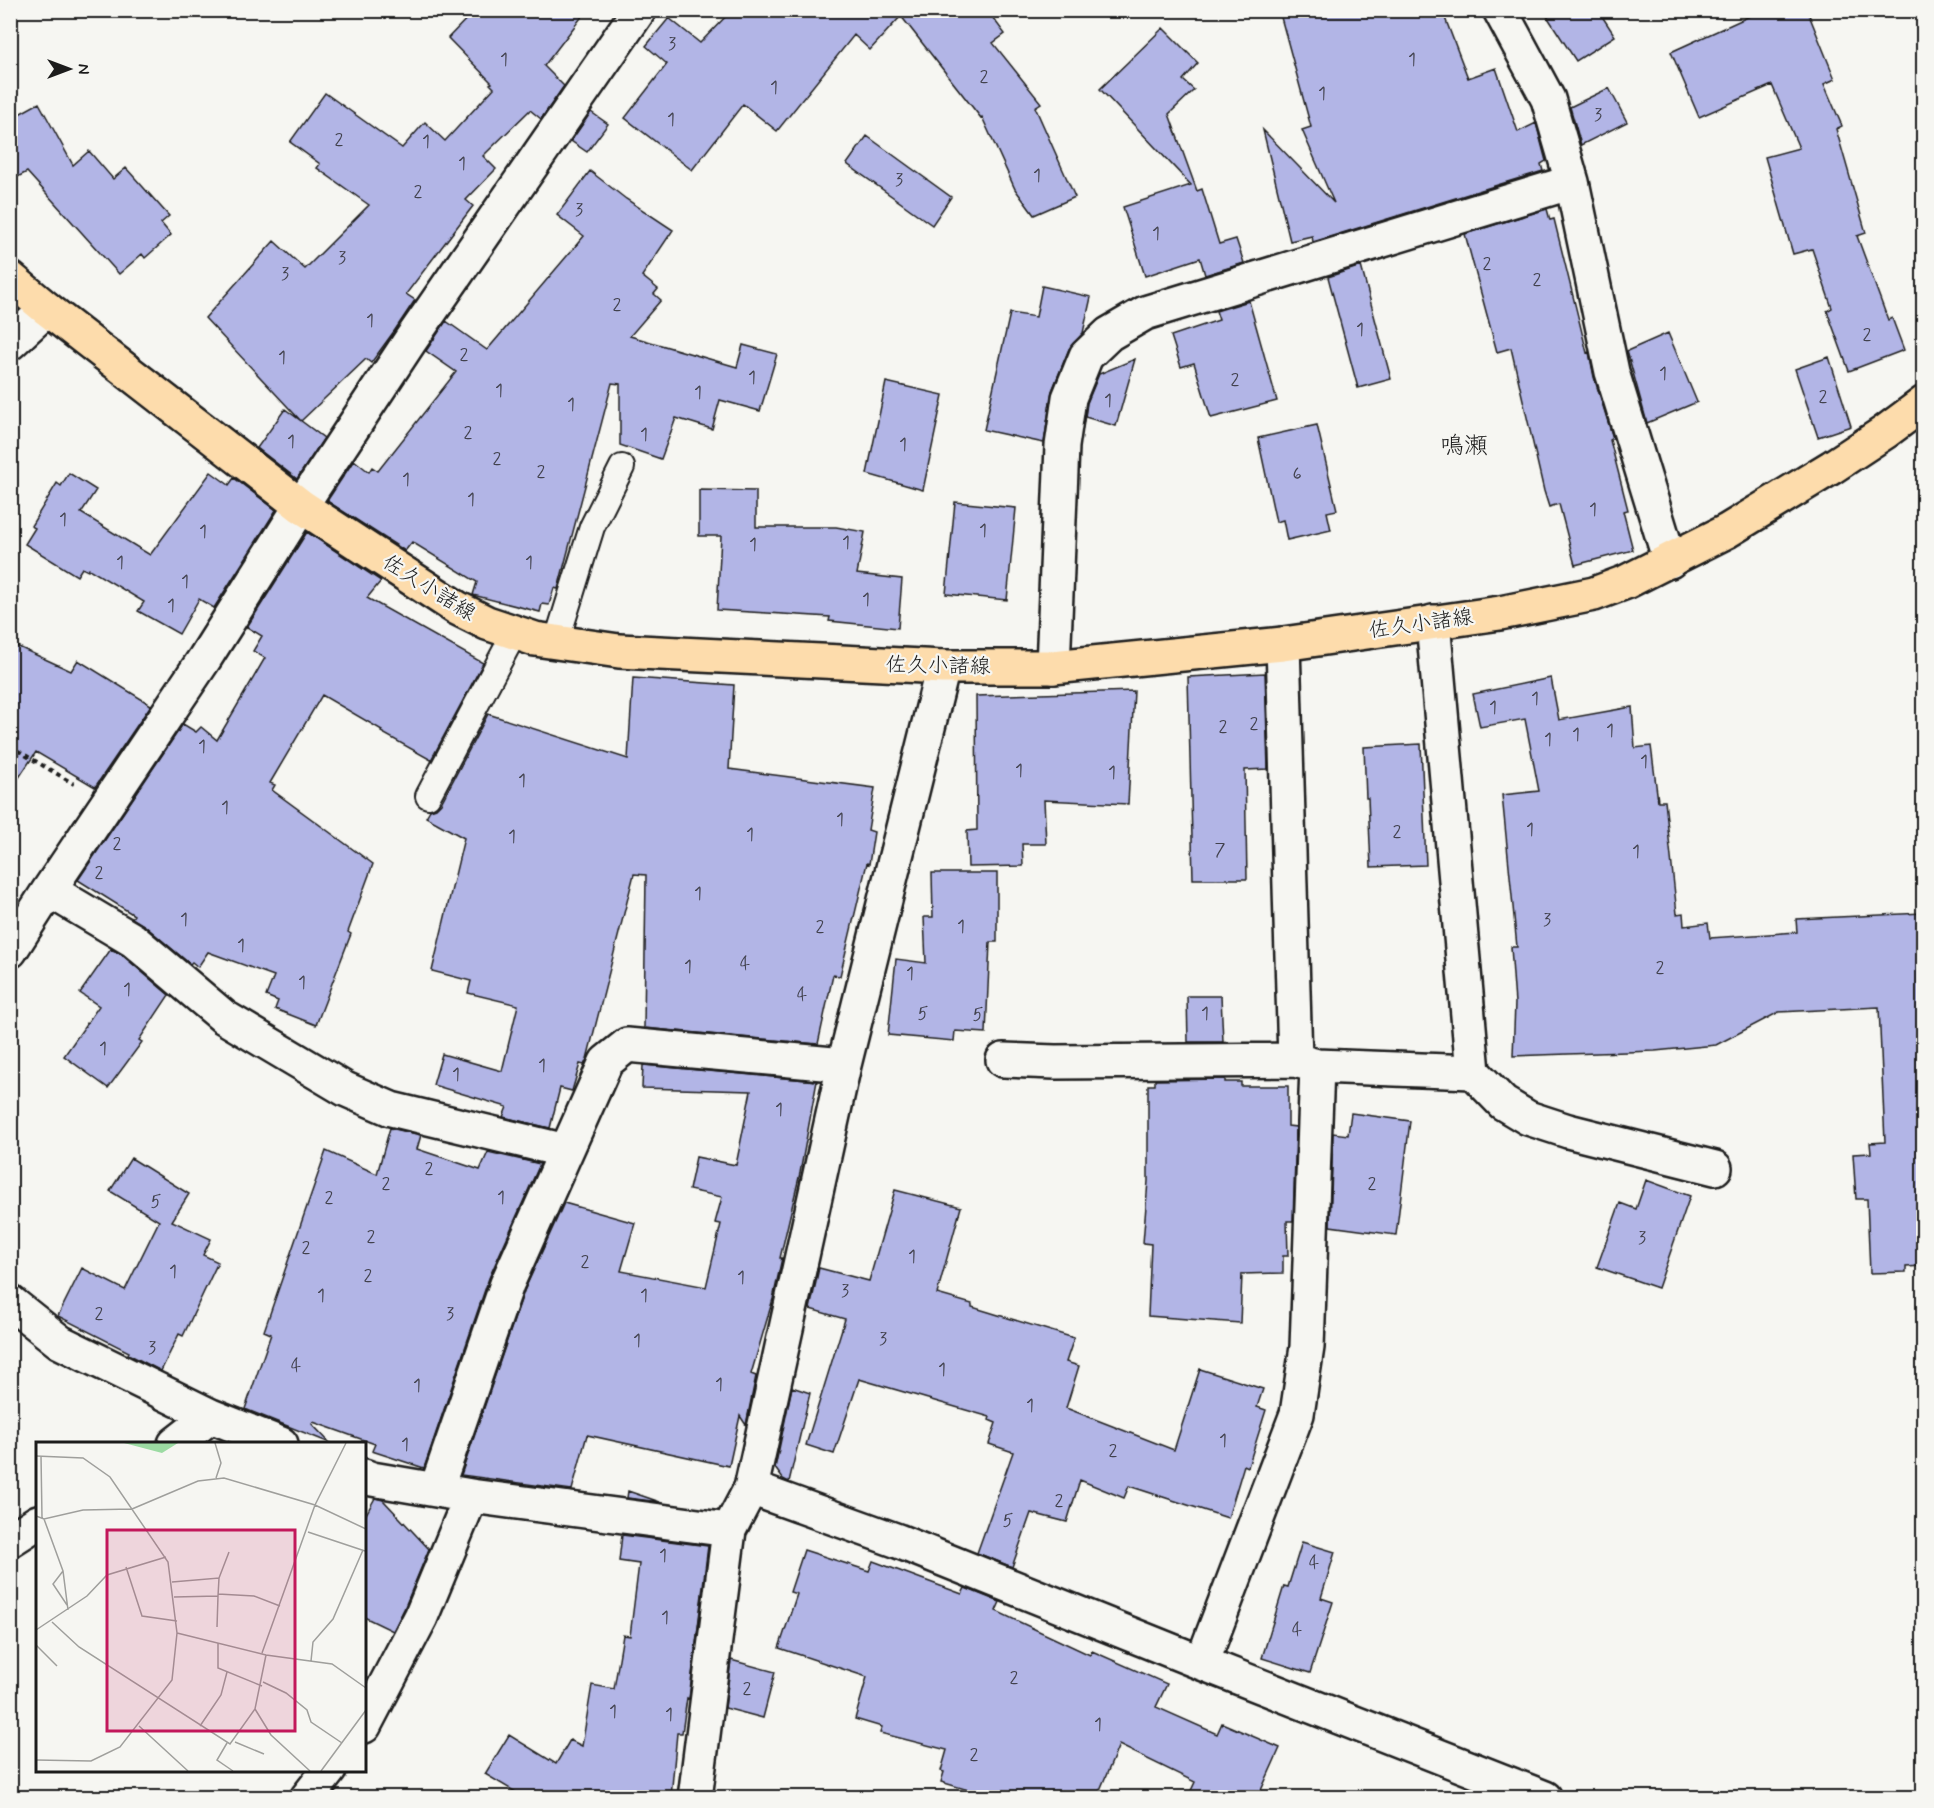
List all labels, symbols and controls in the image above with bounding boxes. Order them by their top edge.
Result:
house number: 3 [668,32,676,56]
north arrow [39,39,99,99]
house number: 1 [500,48,508,72]
house number: 1 [1408,48,1416,72]
text: N [72,64,93,74]
house number: 2 [980,65,989,89]
house number: 1 [770,76,778,100]
house number: 1 [1318,82,1326,106]
house number: 3 [1594,103,1602,127]
house number: 1 [667,108,675,132]
house number: 2 [335,128,344,152]
house number: 1 [422,130,430,154]
house number: 1 [458,152,466,176]
house number: 1 [1033,164,1041,188]
house number: 3 [895,168,903,192]
house number: 2 [414,180,423,204]
house number: 3 [575,198,583,222]
house number: 1 [1152,222,1160,246]
house number: 3 [338,246,346,270]
house number: 2 [1483,252,1492,276]
house number: 3 [281,262,289,286]
house number: 2 [1533,268,1542,292]
house number: 2 [613,293,622,317]
house number: 1 [366,309,374,333]
house number: 1 [1356,318,1364,342]
house number: 2 [1863,323,1872,347]
house number: 2 [460,343,469,367]
house number: 1 [278,346,286,370]
house number: 1 [1659,362,1667,386]
house number: 1 [748,366,756,390]
house number: 2 [1231,368,1240,392]
house number: 1 [495,379,503,403]
house number: 1 [694,381,702,405]
house number: 2 [1819,385,1828,409]
house number: 1 [1104,389,1112,413]
house number: 1 [567,393,575,417]
house number: 2 [464,421,473,445]
house number: 1 [640,423,648,447]
house number: 1 [287,430,295,454]
district label: 鳴瀬 [1440,431,1488,462]
house number: 1 [899,433,907,457]
house number: 2 [493,447,502,471]
house number: 2 [537,460,546,484]
house number: 6 [1292,462,1302,486]
house number: 1 [402,468,410,492]
house number: 1 [467,488,475,512]
house number: 1 [1589,498,1597,522]
house number: 1 [59,508,67,532]
house number: 1 [979,519,987,543]
house number: 1 [199,520,207,544]
house number: 1 [842,531,850,555]
house number: 1 [749,533,757,557]
street label: 佐久小諸線 [377,548,481,628]
house number: 1 [116,551,124,575]
house number: 1 [525,551,533,575]
house number: 1 [181,570,189,594]
house number: 1 [862,588,870,612]
house number: 1 [167,594,175,618]
street label: 佐久小諸線 [1367,603,1475,645]
street label: 佐久小諸線 [885,651,991,681]
house number: 1 [1531,687,1539,711]
house number: 1 [1489,696,1497,720]
house number: 2 [1250,712,1259,736]
house number: 2 [1219,715,1228,739]
house number: 1 [1606,719,1614,743]
house number: 1 [1572,723,1580,747]
house number: 1 [1544,728,1552,752]
house number: 1 [198,735,206,759]
house number: 1 [1640,750,1648,774]
house number: 1 [1015,759,1023,783]
house number: 1 [1108,761,1116,785]
house number: 1 [518,769,526,793]
house number: 1 [221,796,229,820]
house number: 1 [836,808,844,832]
house number: 1 [1526,818,1534,842]
house number: 2 [1393,820,1402,844]
house number: 1 [746,823,754,847]
house number: 1 [508,825,516,849]
house number: 2 [113,832,122,856]
house number: 7 [1215,838,1226,862]
house number: 1 [1632,840,1640,864]
house number: 2 [95,861,104,885]
house number: 1 [694,882,702,906]
house number: 1 [180,908,188,932]
house number: 3 [1543,908,1551,932]
house number: 2 [816,915,825,939]
house number: 1 [957,915,965,939]
house number: 1 [237,934,245,958]
house number: 4 [740,952,750,976]
house number: 1 [684,955,692,979]
house number: 2 [1656,956,1665,980]
house number: 1 [906,962,914,986]
house number: 1 [298,971,306,995]
house number: 1 [123,978,131,1002]
house number: 4 [797,983,807,1007]
house number: 5 [918,1002,929,1026]
house number: 1 [1201,1002,1209,1026]
house number: 5 [973,1003,984,1027]
house number: 1 [99,1037,107,1061]
house number: 1 [538,1054,546,1078]
house number: 1 [452,1063,460,1087]
house number: 1 [775,1098,783,1122]
house number: 2 [425,1157,434,1181]
house number: 2 [382,1172,391,1196]
house number: 2 [1368,1172,1377,1196]
house number: 2 [325,1186,334,1210]
house number: 1 [497,1186,505,1210]
house number: 5 [151,1190,162,1214]
house number: 2 [367,1225,376,1249]
house number: 3 [1638,1226,1646,1250]
house number: 2 [302,1236,311,1260]
house number: 1 [908,1245,916,1269]
house number: 2 [581,1250,590,1274]
house number: 1 [169,1260,177,1284]
house number: 2 [364,1264,373,1288]
house number: 1 [737,1266,745,1290]
house number: 3 [841,1279,849,1303]
house number: 1 [317,1284,325,1308]
house number: 1 [640,1284,648,1308]
house number: 2 [95,1302,104,1326]
house number: 3 [446,1302,454,1326]
house number: 3 [879,1327,887,1351]
house number: 1 [633,1329,641,1353]
house number: 3 [148,1336,156,1360]
house number: 4 [291,1354,301,1378]
house number: 1 [938,1358,946,1382]
house number: 1 [715,1373,723,1397]
house number: 1 [413,1374,421,1398]
house number: 1 [1026,1394,1034,1418]
house number: 1 [1219,1429,1227,1453]
house number: 1 [401,1433,409,1457]
house number: 2 [1109,1439,1118,1463]
inset map [36,1442,366,1772]
house number: 2 [1055,1489,1064,1513]
house number: 5 [1003,1509,1014,1533]
house number: 1 [659,1544,667,1568]
house number: 4 [1309,1551,1319,1575]
house number: 1 [661,1606,669,1630]
house number: 4 [1292,1618,1302,1642]
house number: 2 [1010,1666,1019,1690]
house number: 2 [743,1677,752,1701]
house number: 1 [609,1700,617,1724]
house number: 1 [665,1703,673,1727]
house number: 1 [1094,1713,1102,1737]
house number: 2 [970,1743,979,1767]

